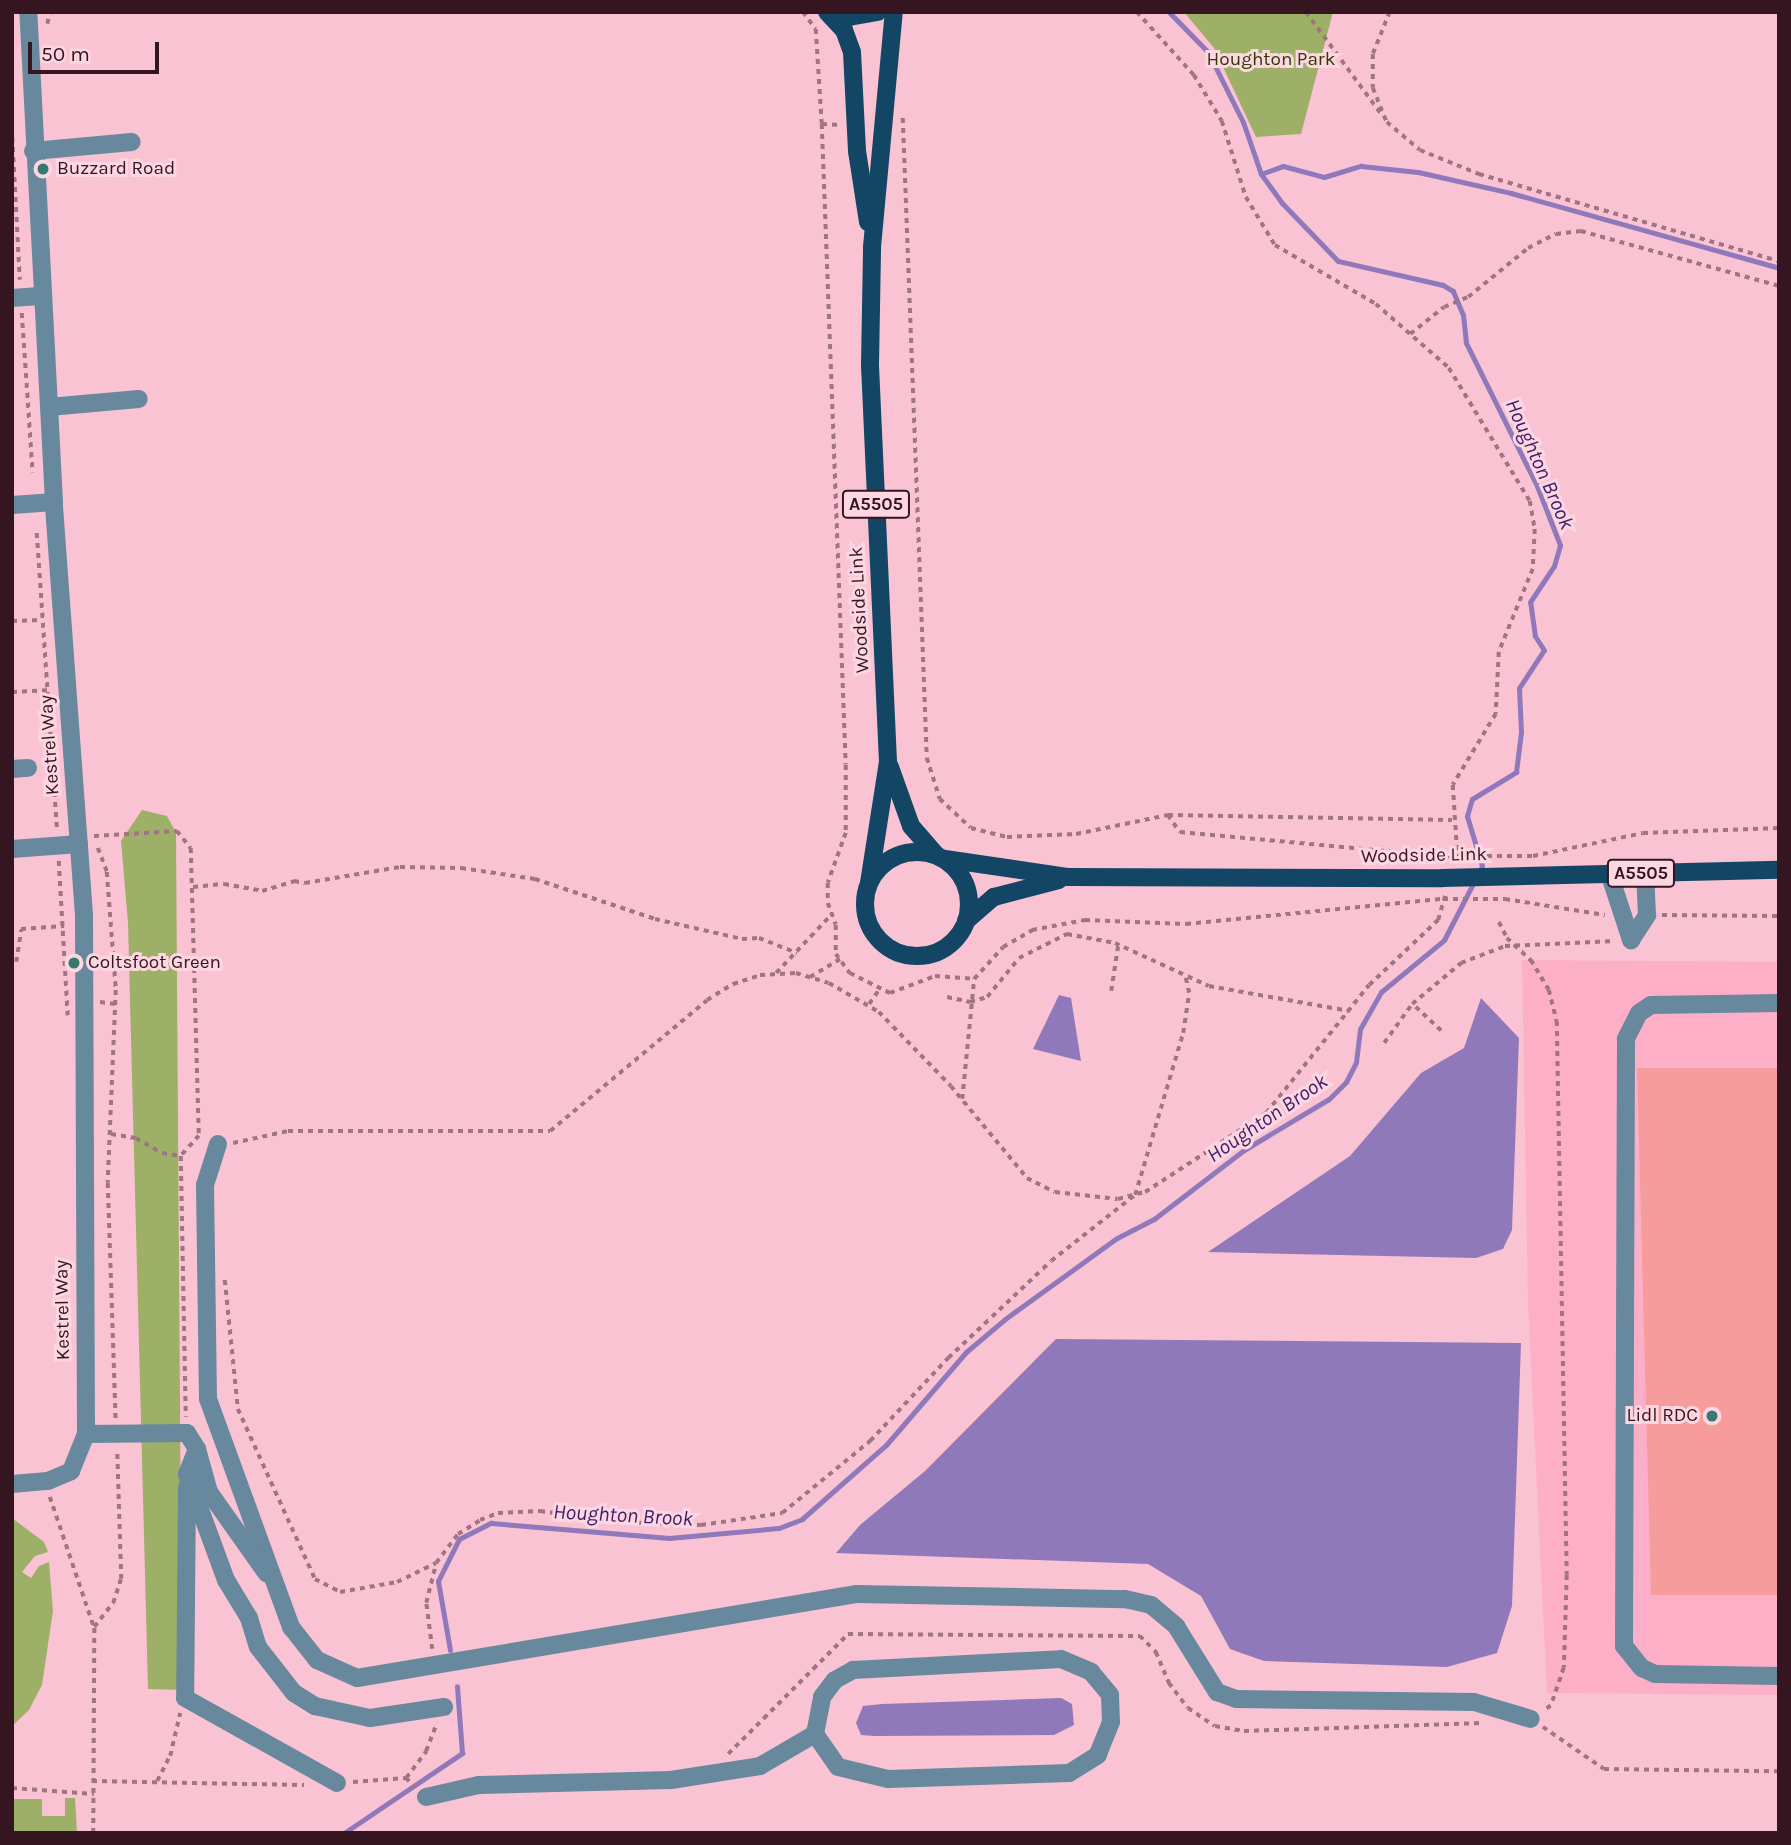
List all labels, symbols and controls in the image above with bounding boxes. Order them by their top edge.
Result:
scale bar [32,28,163,72]
text: 50 m [41,42,90,66]
park label: Houghton Park [1207,49,1335,71]
place label: Buzzard Road [57,158,175,180]
marker: Buzzard Road [35,161,51,177]
water label: Houghton Brook [1500,395,1580,533]
road number: A5505 [841,490,911,518]
street label: Woodside Link [845,546,875,674]
street label: Kestrel Way [35,694,65,796]
street label: Woodside Link [1361,843,1487,869]
road number: A5505 [1606,858,1676,888]
place label: Coltsfoot Green [88,952,221,974]
marker: Coltsfoot Green [66,955,82,971]
water label: Houghton Brook [1202,1068,1332,1168]
street label: Kestrel Way [51,1260,75,1360]
place label: Lidl RDC [1627,1405,1698,1427]
marker: Lidl RDC [1704,1408,1720,1424]
water label: Houghton Brook [552,1499,694,1531]

